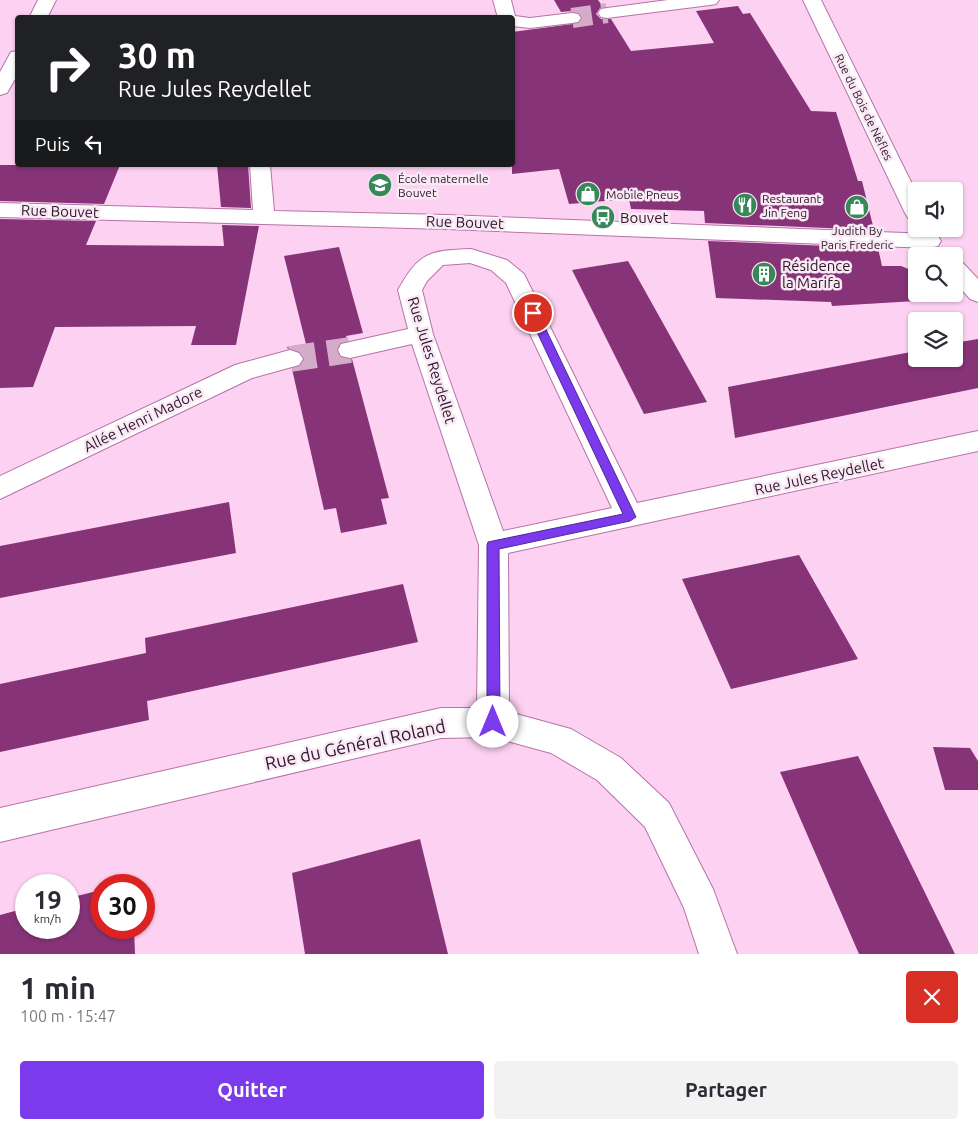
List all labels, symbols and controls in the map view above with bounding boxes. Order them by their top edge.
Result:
icon: right [35,35,100,100]
text: 30 m [118,35,196,75]
street label: Rue du Bois de Nèfles [833,52,895,162]
text: Rue Jules Reydellet [118,76,311,101]
icon: left [80,130,108,158]
text: Puis [35,133,70,155]
school or university icon: École maternelle Bouvet [367,172,393,198]
place label: École maternelle Bouvet [398,172,489,199]
shop icon: Mobile Pneus [575,181,601,207]
map controls [908,182,963,367]
button: sound [908,182,963,237]
place label: Mobile Pneus [606,188,679,201]
restaurant icon: Restaurant Jin Feng [732,192,758,218]
place label: Restaurant Jin Feng [762,192,822,219]
shop icon: Judith By Paris Frederic [844,194,870,220]
street label: Rue Bouvet [21,201,99,221]
bus stop icon: Bouvet [590,204,616,230]
place label: Bouvet [620,209,668,226]
street label: Rue Bouvet [426,212,504,232]
place label: Judith By Paris Frederic [821,224,894,251]
button: search [908,247,963,302]
place label: Résidence la Marifa [782,257,851,291]
building icon: Résidence la Marifa [751,261,777,287]
pin [512,292,554,334]
street label: Rue Jules Reydellet [405,295,459,426]
icon: arrive [519,299,547,327]
button: layers [908,312,963,367]
street label: Allée Henri Madore [81,383,205,455]
street label: Rue Jules Reydellet [753,454,885,498]
position arrow [466,695,518,747]
street label: Rue du Général Roland [263,715,447,773]
speed limit sign: 30 [90,874,155,939]
text: 19 [33,886,62,914]
text: km/h [34,912,61,925]
text: 1 min [20,971,96,1005]
button: close [906,971,958,1023]
text: 100 m · 15:47 [20,1007,116,1025]
button: Quitter [20,1061,484,1119]
button: Partager [494,1061,958,1119]

